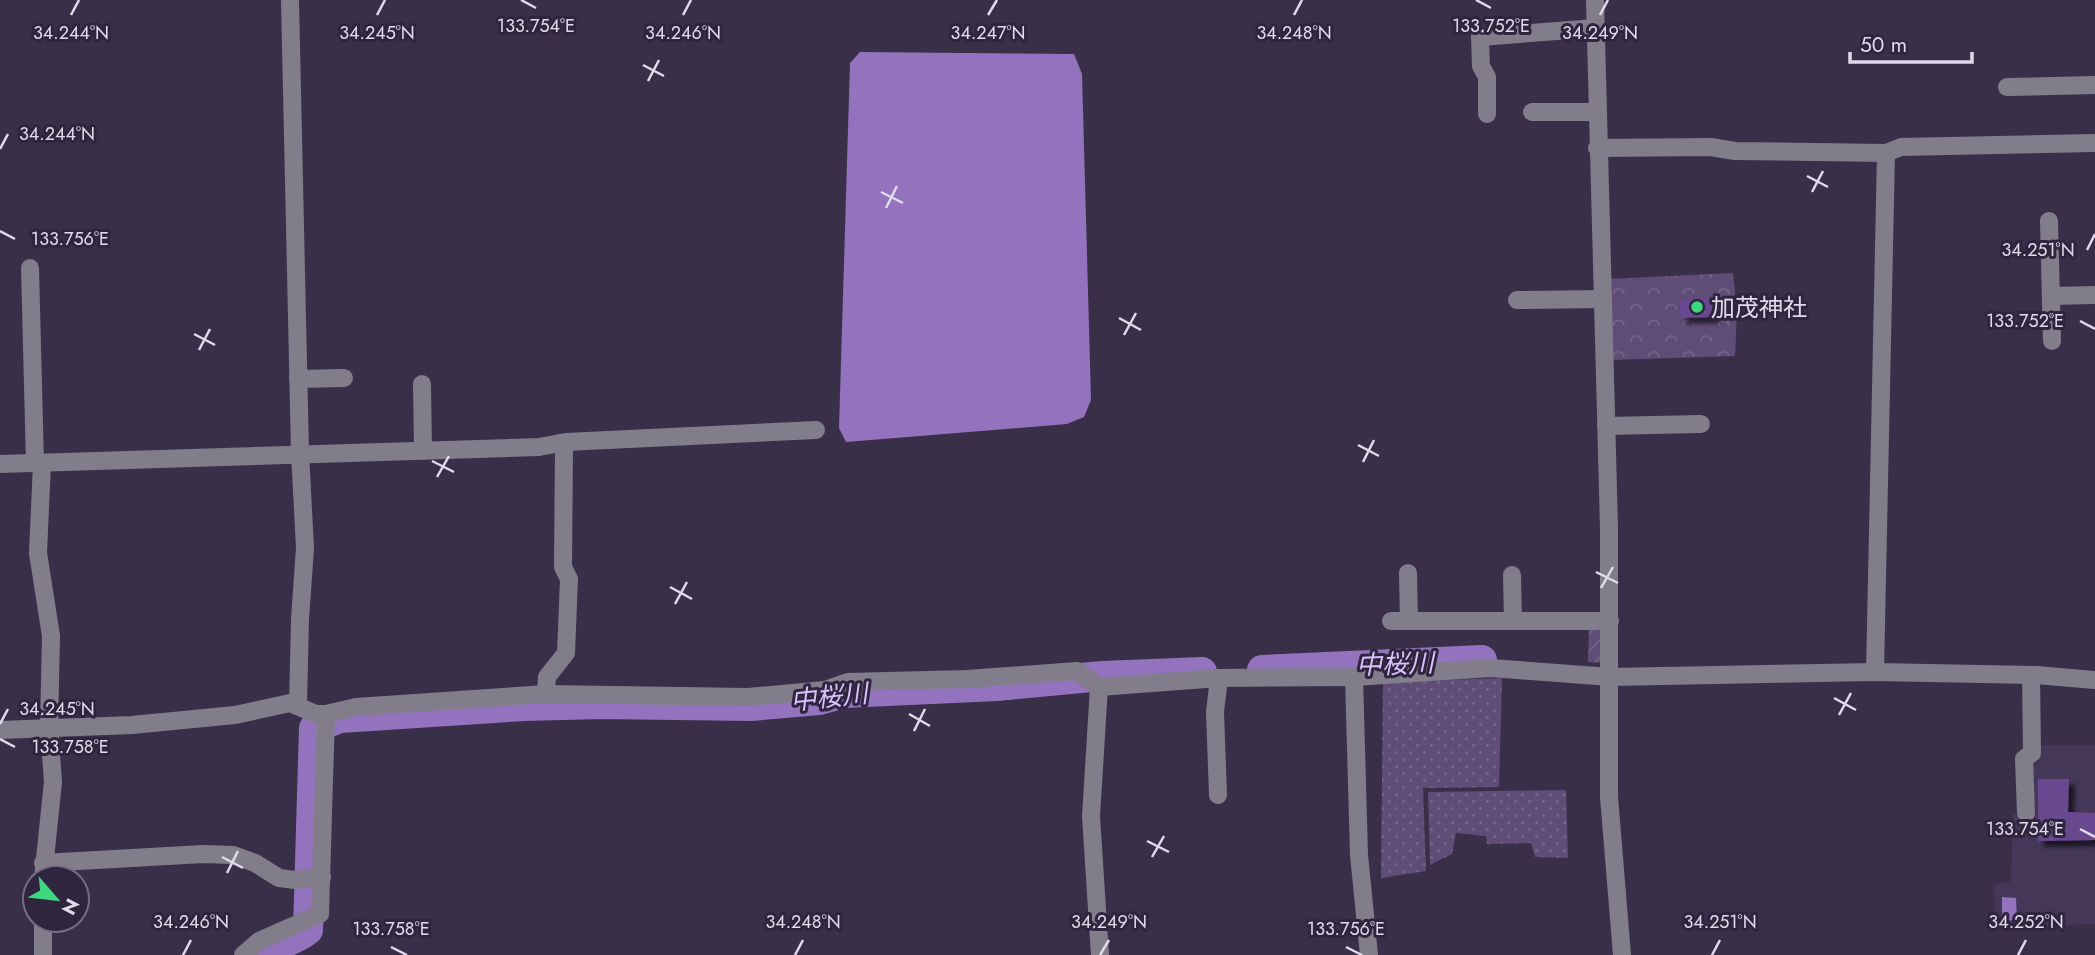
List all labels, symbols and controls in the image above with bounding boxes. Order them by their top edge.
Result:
text: 133.754°E [497,13,575,39]
text: 133.752°E [1452,13,1530,39]
text: 34.244°N [33,20,109,46]
text: 34.245°N [339,20,415,46]
text: 34.246°N [645,20,721,46]
text: 34.247°N [951,20,1025,46]
text: 34.248°N [1256,20,1332,46]
text: 34.249°N [1562,20,1638,46]
scale bar [1850,21,1972,65]
text: 50 m [1860,30,1907,60]
text: 34.244°N [19,121,95,147]
text: 133.756°E [31,226,109,252]
text: 34.251°N [2001,237,2075,263]
place label: 加茂神社 [1711,290,1807,325]
marker: 加茂神社 [1689,299,1705,315]
text: 133.752°E [1986,308,2064,334]
water label: 中桜川 [1355,644,1438,684]
water label: 中桜川 [788,674,873,720]
text: 34.245°N [19,696,95,722]
text: 133.758°E [31,734,109,760]
text: 133.754°E [1986,816,2064,842]
north arrow [21,864,91,934]
text: N [55,894,86,920]
text: 34.246°N [153,909,229,935]
text: 34.248°N [765,909,841,935]
text: 34.249°N [1071,909,1147,935]
text: 34.251°N [1683,909,1757,935]
text: 34.252°N [1988,909,2064,935]
text: 133.758°E [352,916,430,942]
text: 133.756°E [1307,916,1385,942]

